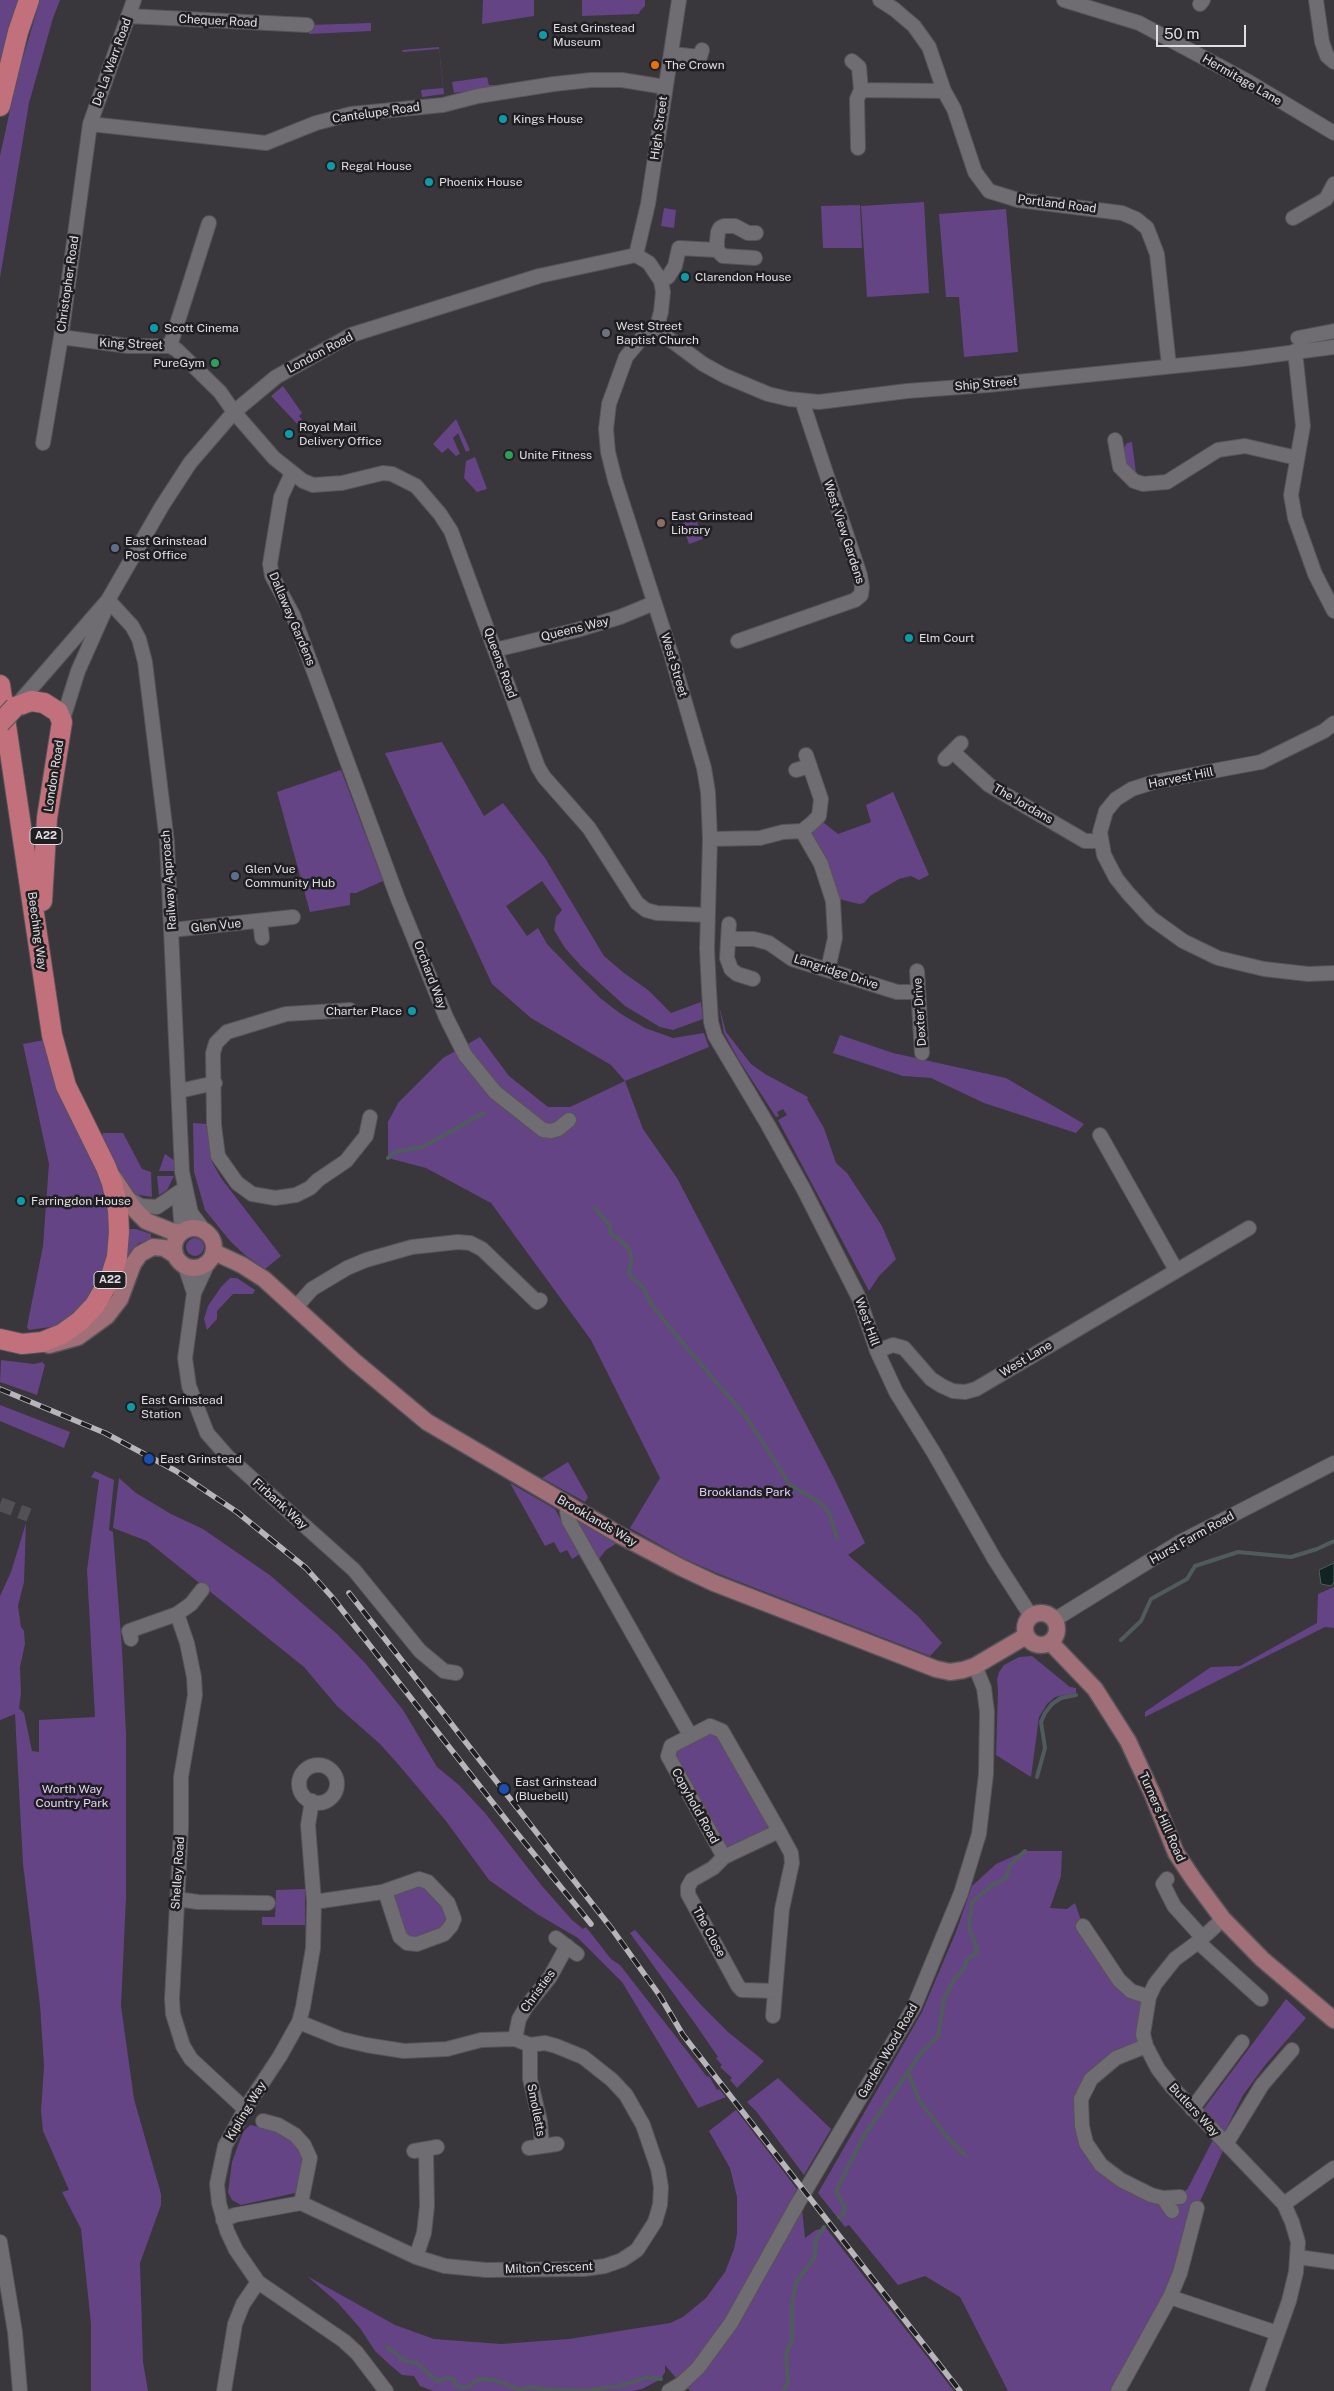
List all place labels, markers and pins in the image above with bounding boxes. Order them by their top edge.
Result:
place label: East Grinstead Museum [553,21,635,49]
marker: East Grinstead Museum [537,29,549,41]
place label: The Crown [665,58,725,72]
marker: The Crown [649,59,661,71]
place label: Kings House [513,112,583,126]
marker: Kings House [497,113,509,125]
place label: Regal House [341,159,412,173]
marker: Regal House [325,160,337,172]
place label: Phoenix House [439,175,522,189]
marker: Phoenix House [423,176,435,188]
place label: Clarendon House [695,270,791,284]
marker: Clarendon House [679,271,691,283]
place label: West Street Baptist Church [616,319,699,347]
place label: Scott Cinema [164,321,239,335]
marker: Scott Cinema [148,322,160,334]
marker: West Street Baptist Church [600,327,612,339]
place label: PureGym [153,356,205,370]
marker: PureGym [209,357,221,369]
place label: Royal Mail Delivery Office [299,420,382,448]
marker: Royal Mail Delivery Office [283,428,295,440]
place label: Unite Fitness [519,448,592,462]
marker: Unite Fitness [503,449,515,461]
place label: East Grinstead Library [671,509,753,537]
marker: East Grinstead Library [655,517,667,529]
place label: East Grinstead Post Office [125,534,207,562]
marker: East Grinstead Post Office [109,542,121,554]
place label: Elm Court [919,631,974,645]
marker: Elm Court [903,632,915,644]
place label: Glen Vue Community Hub [245,862,335,890]
marker: Glen Vue Community Hub [229,870,241,882]
place label: Charter Place [326,1004,402,1018]
marker: Charter Place [406,1005,418,1017]
place label: Farringdon House [31,1194,131,1208]
marker: Farringdon House [15,1195,27,1207]
place label: East Grinstead Station [141,1393,223,1421]
marker: East Grinstead Station [125,1401,137,1413]
marker: East Grinstead [142,1452,156,1466]
place label: East Grinstead [160,1452,242,1466]
place label: East Grinstead (Bluebell) [515,1775,597,1803]
marker: East Grinstead (Bluebell) [497,1782,511,1796]

